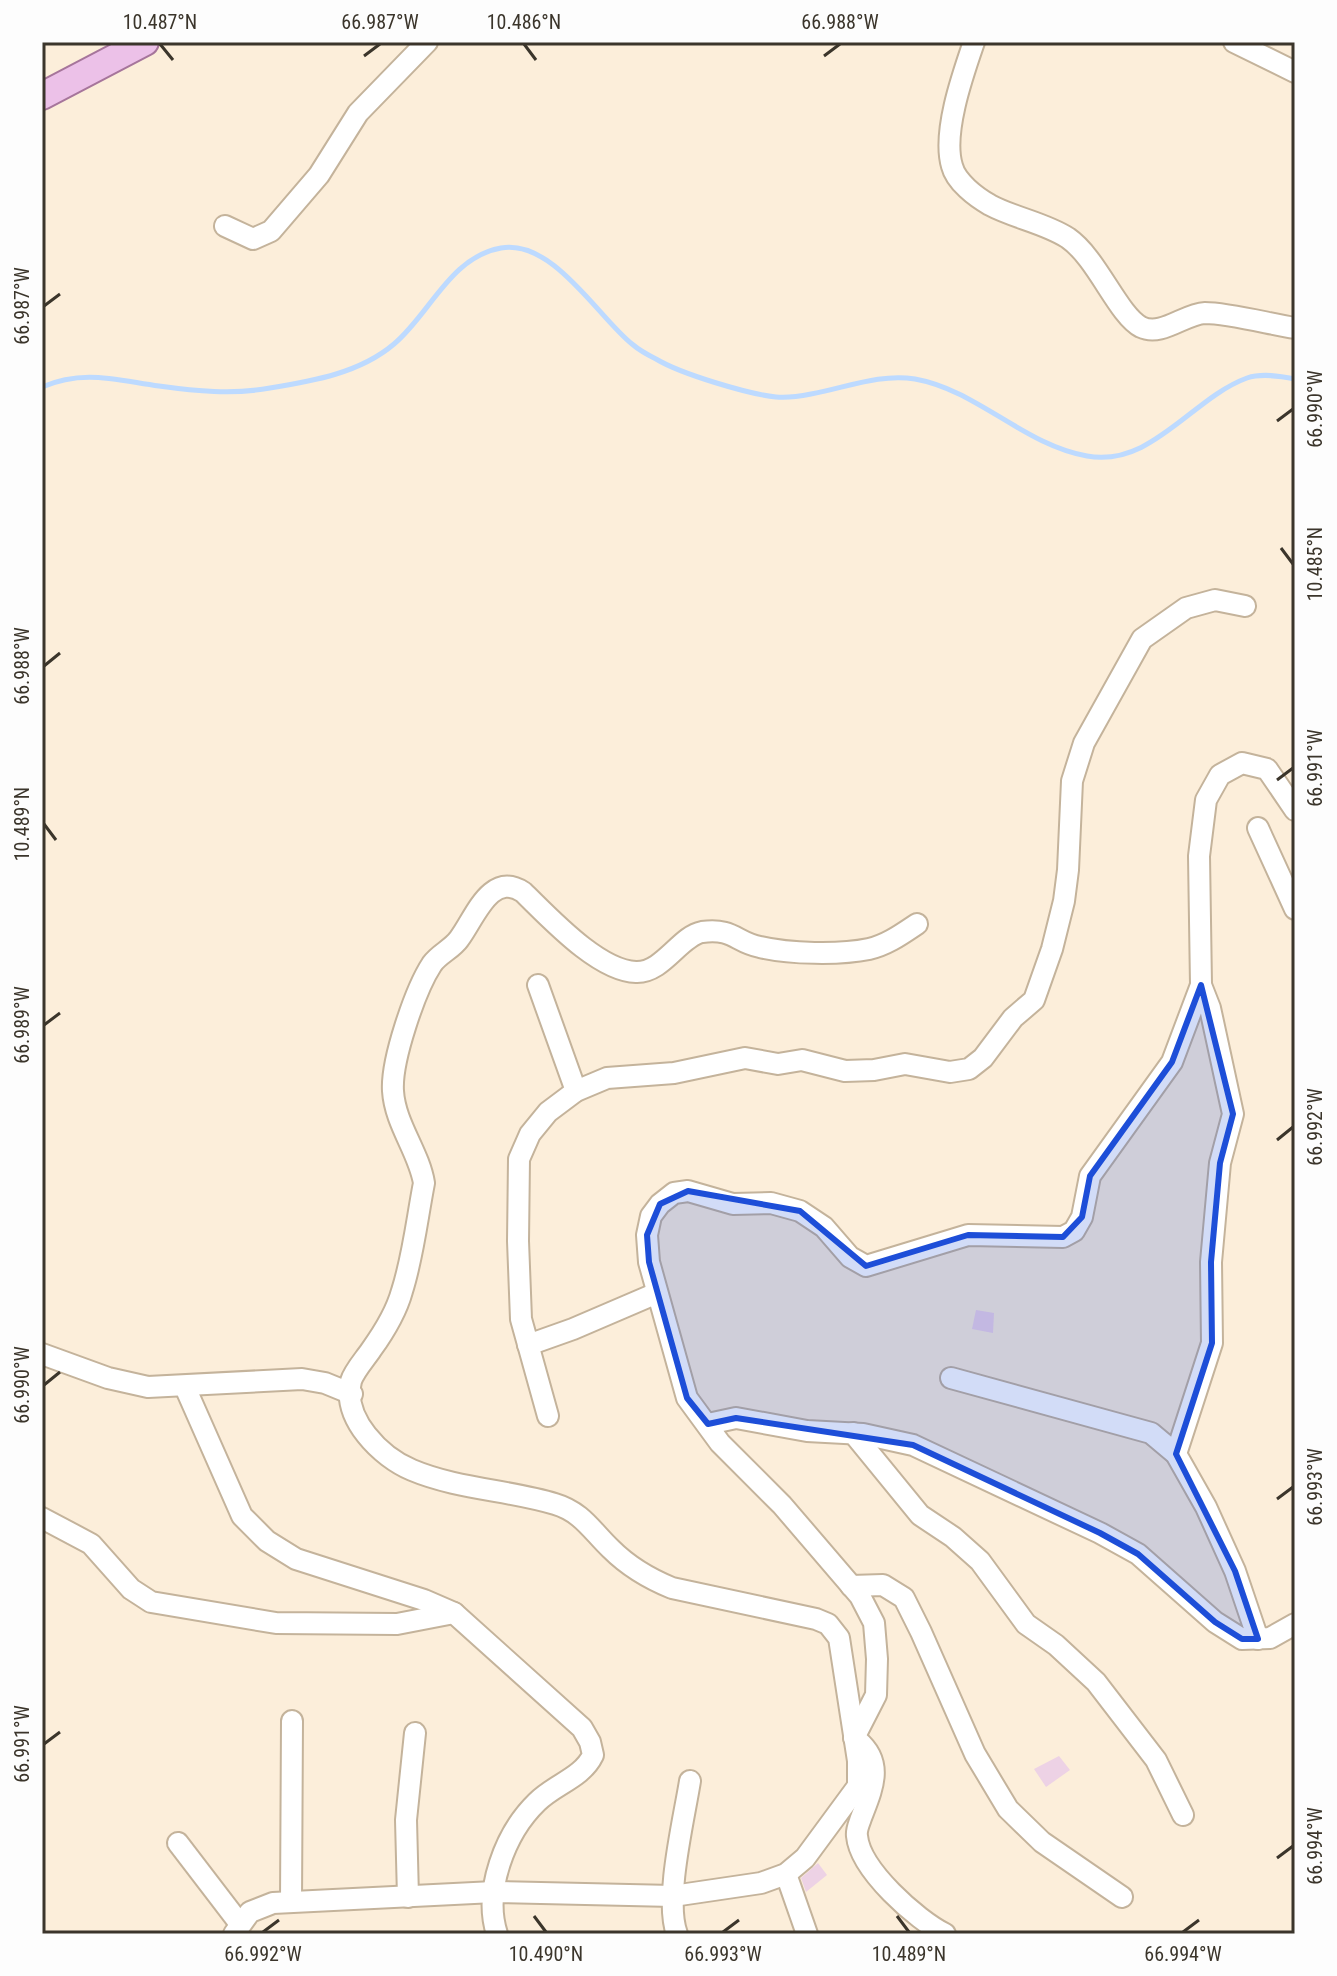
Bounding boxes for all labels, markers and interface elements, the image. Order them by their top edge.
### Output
text: 10.487°N [123,10,197,34]
text: 66.987°W [341,10,419,34]
text: 10.486°N [487,10,561,34]
text: 66.988°W [801,10,879,34]
text: 66.987°W [10,267,34,345]
text: 66.990°W [1303,370,1327,448]
text: 10.485°N [1303,527,1327,601]
text: 66.988°W [10,627,34,705]
text: 66.991°W [1303,729,1327,807]
text: 10.489°N [10,787,34,861]
text: 66.989°W [10,986,34,1064]
text: 66.992°W [1303,1088,1327,1166]
text: 66.990°W [10,1346,34,1424]
text: 66.993°W [1303,1448,1327,1526]
text: 66.991°W [10,1705,34,1783]
text: 66.994°W [1303,1807,1327,1885]
text: 66.992°W [224,1942,302,1966]
text: 10.490°N [509,1942,583,1966]
text: 66.993°W [684,1942,762,1966]
text: 10.489°N [872,1942,946,1966]
text: 66.994°W [1144,1942,1222,1966]

